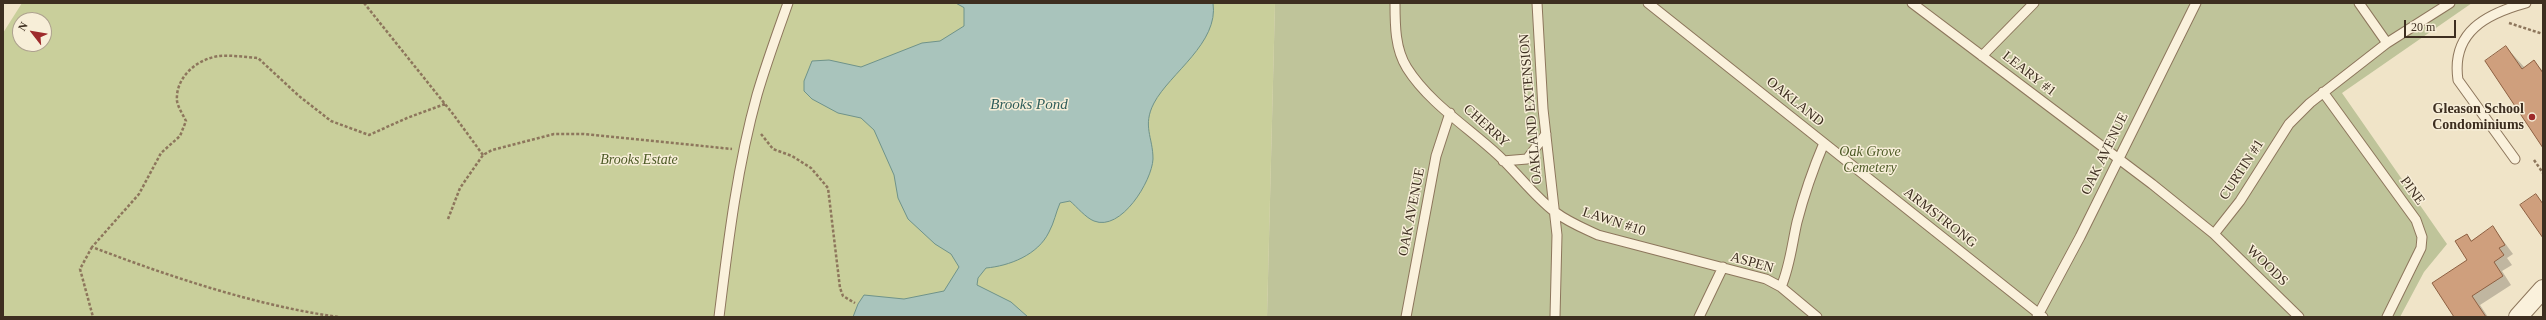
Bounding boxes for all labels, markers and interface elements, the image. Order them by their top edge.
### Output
north arrow [12,12,52,52]
scale bar [2406,12,2458,38]
text: N [15,20,30,33]
text: 20 m [2411,20,2435,34]
street label: OAKLAND EXTENSION [1516,33,1546,185]
street label: LEARY #1 [1999,48,2059,100]
street label: OAKLAND [1763,74,1827,130]
water label: Brooks Pond [990,96,1068,114]
street label: CHERRY [1460,101,1512,151]
place label: Gleason School Condominiums [2432,101,2524,134]
street label: OAK AVENUE [2078,110,2132,198]
marker: Gleason School Condominiums [2527,112,2537,122]
street label: CURTIN #1 [2216,137,2268,203]
park label: Oak Grove Cemetery [1839,144,1901,176]
park label: Brooks Estate [600,152,678,168]
street label: OAK AVENUE [1395,166,1429,258]
street label: PINE [2396,173,2428,209]
street label: ARMSTRONG [1900,184,1980,252]
street label: LAWN #10 [1580,204,1648,240]
street label: WOODS [2243,242,2291,290]
street label: ASPEN [1728,249,1776,277]

